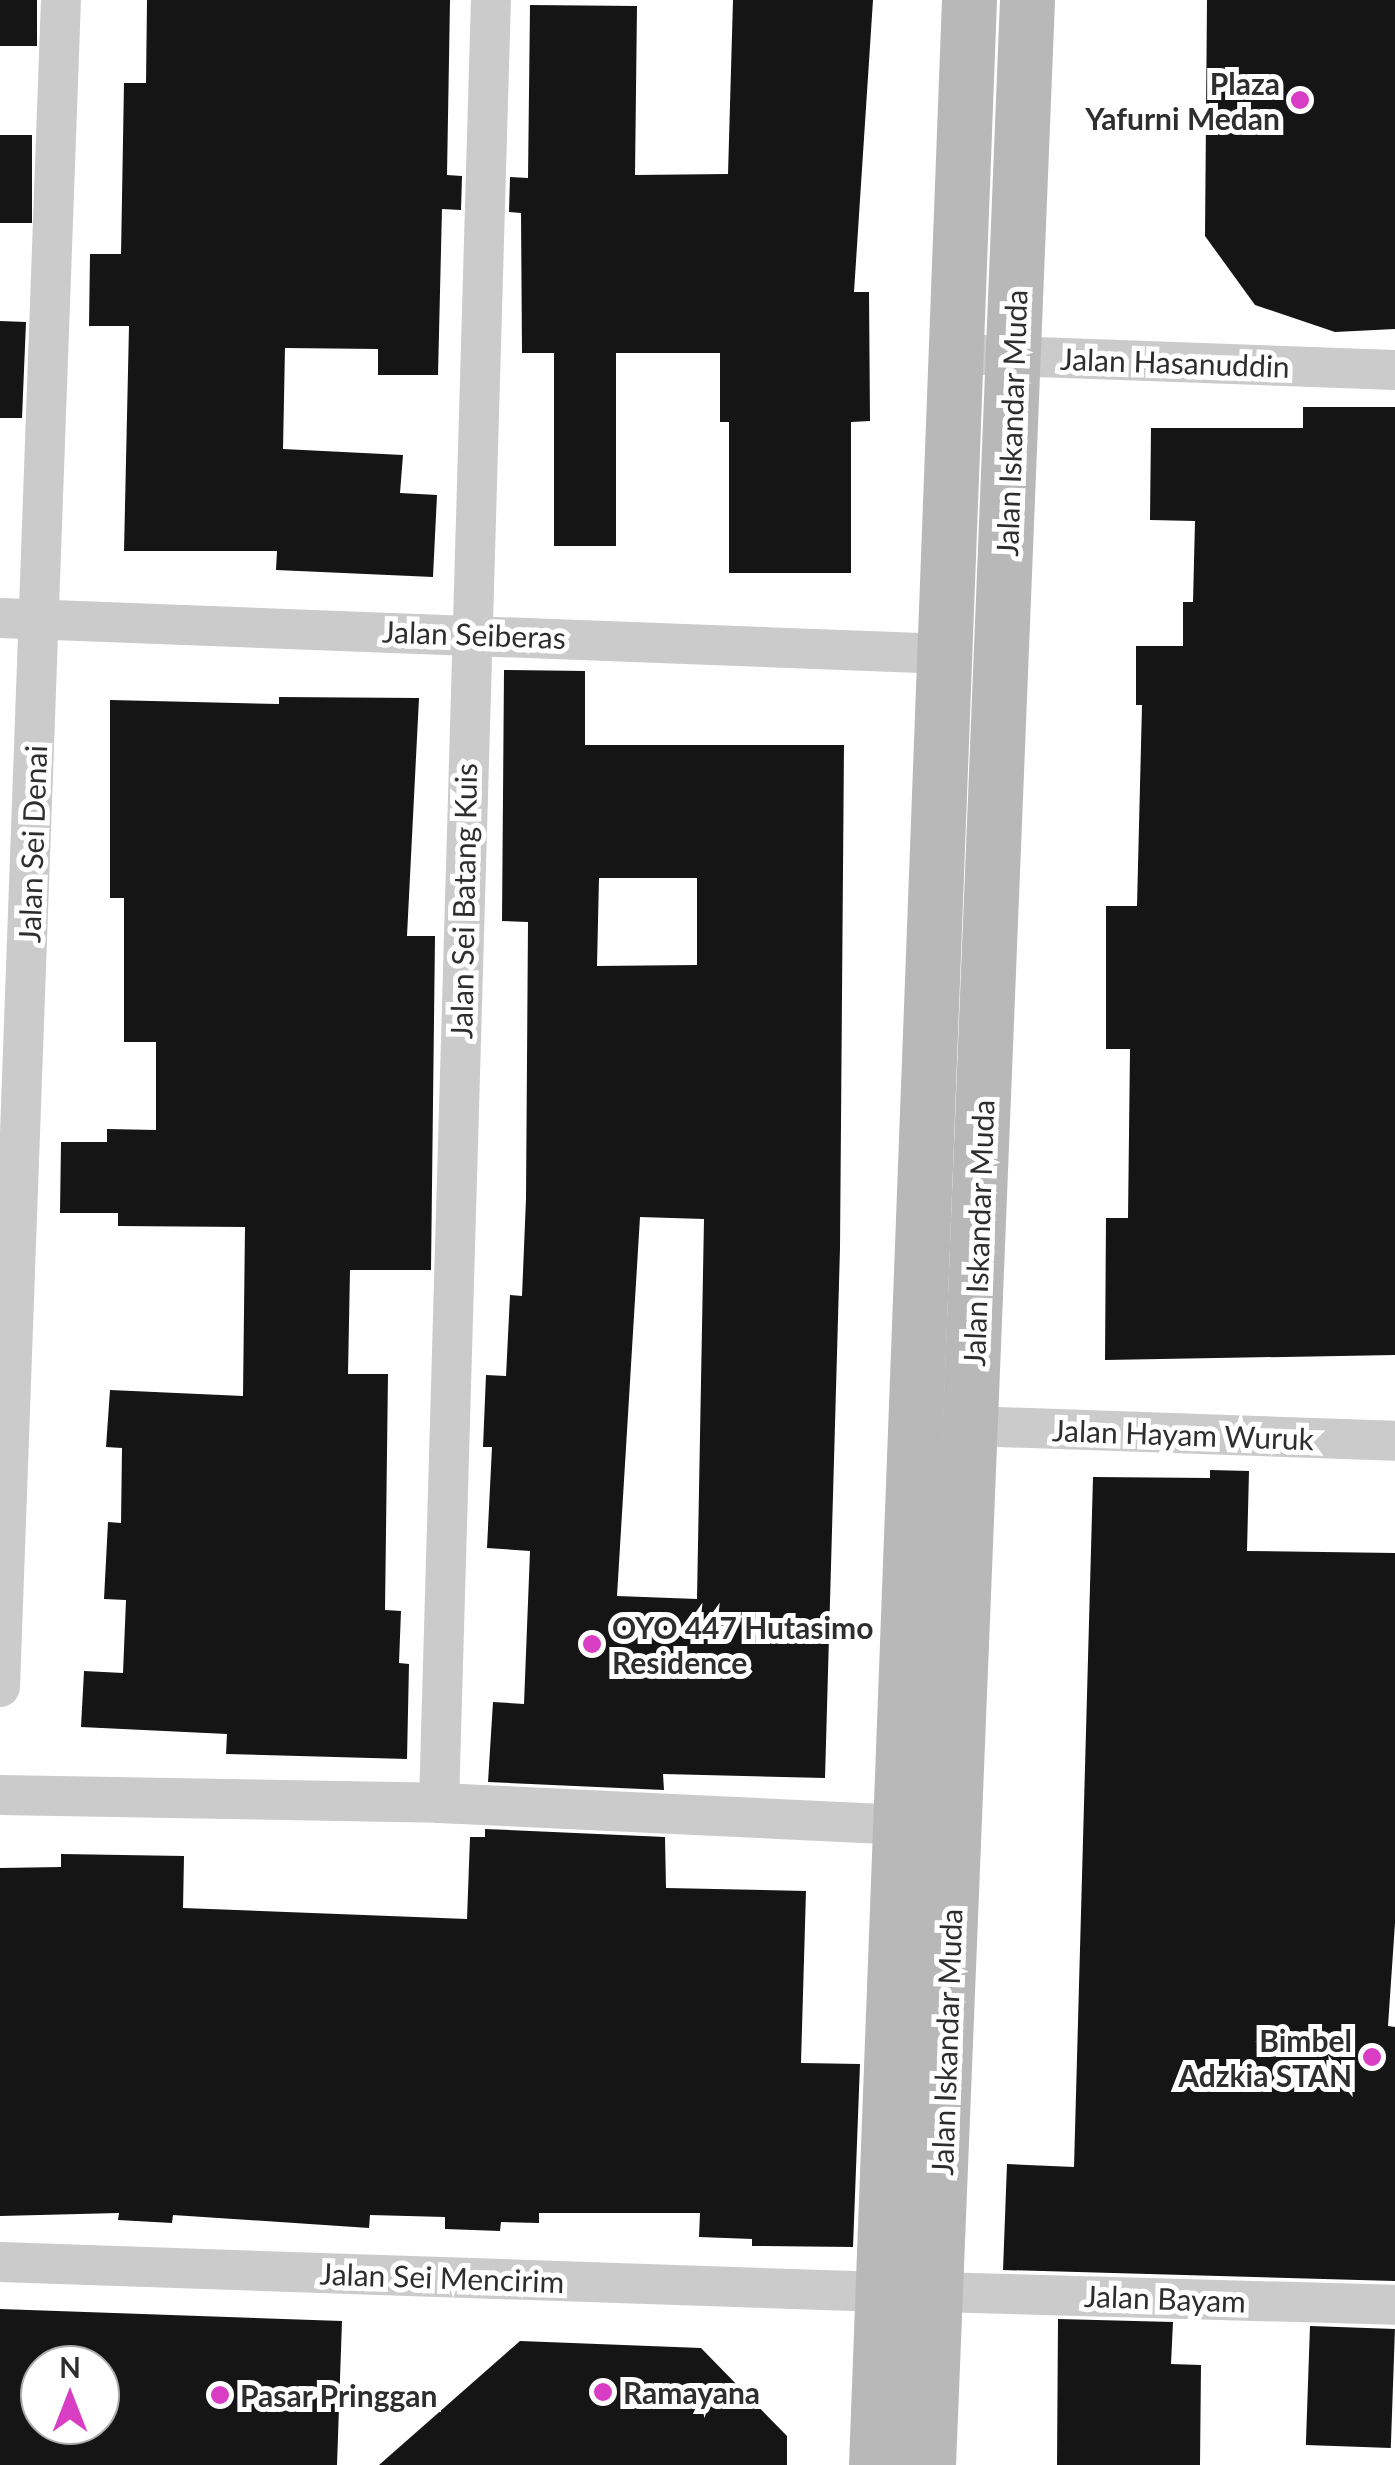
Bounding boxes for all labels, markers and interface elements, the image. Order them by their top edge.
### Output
place label: Plaza Yafurni Medan [1085,65,1280,136]
marker: Plaza Yafurni Medan [1289,89,1311,111]
street label: Jalan Iskandar Muda [988,289,1034,557]
street label: Jalan Hasanuddin [1060,340,1290,384]
street label: Jalan Seiberas [382,613,566,655]
street label: Jalan Sei Denai [11,745,53,943]
street label: Jalan Sei Batang Kuis [443,763,483,1039]
street label: Jalan Iskandar Muda [955,1099,1001,1367]
street label: Jalan Hayam Wuruk [1051,1411,1315,1457]
place label: OYO 447 Hutasimo Residence [612,1609,873,1680]
marker: OYO 447 Hutasimo Residence [581,1633,603,1655]
street label: Jalan Iskandar Muda [923,1908,969,2176]
place label: Bimbel Adzkia STAN [1178,2022,1352,2092]
marker: Bimbel Adzkia STAN [1361,2046,1383,2068]
street label: Jalan Sei Mencirim [319,2255,565,2299]
street label: Jalan Bayam [1083,2277,1247,2319]
north arrow [20,2345,120,2445]
text: N [59,2350,81,2384]
place label: Ramayana [623,2374,760,2410]
place label: Pasar Pringgan [240,2377,438,2413]
marker: Ramayana [592,2381,614,2403]
marker: Pasar Pringgan [209,2384,231,2406]

